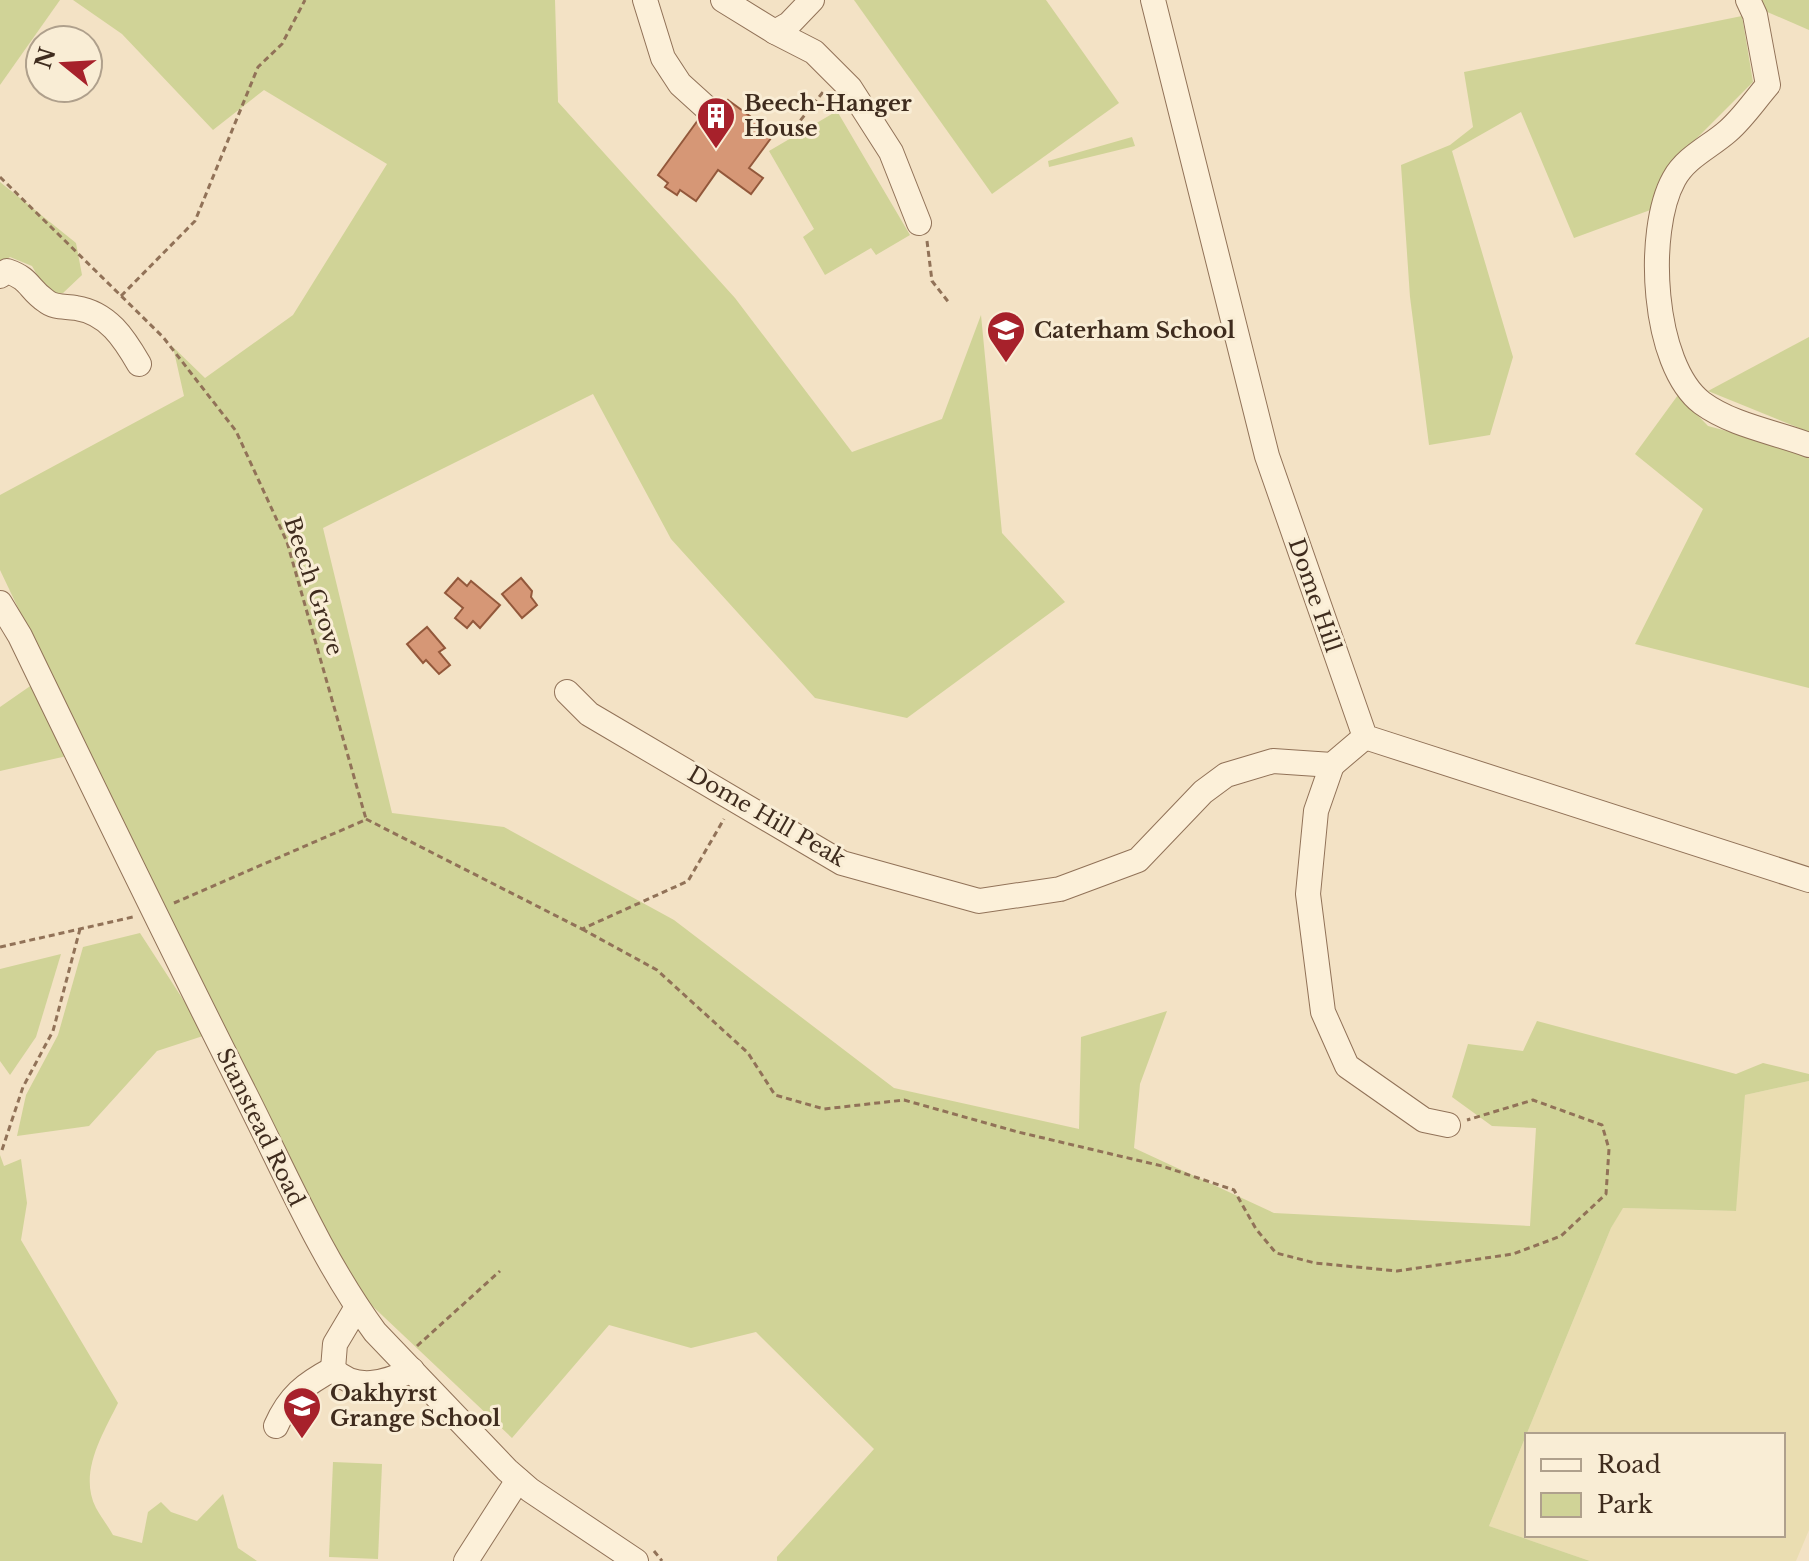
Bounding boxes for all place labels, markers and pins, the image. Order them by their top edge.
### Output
place label: Beech-Hanger House [744,90,912,142]
building icon: Beech-Hanger House [695,95,737,150]
school or university icon: Caterham School [985,309,1027,364]
place label: Caterham School [1034,317,1235,344]
place label: Oakhyrst Grange School [330,1380,501,1432]
school or university icon: Oakhyrst Grange School [281,1385,323,1440]

